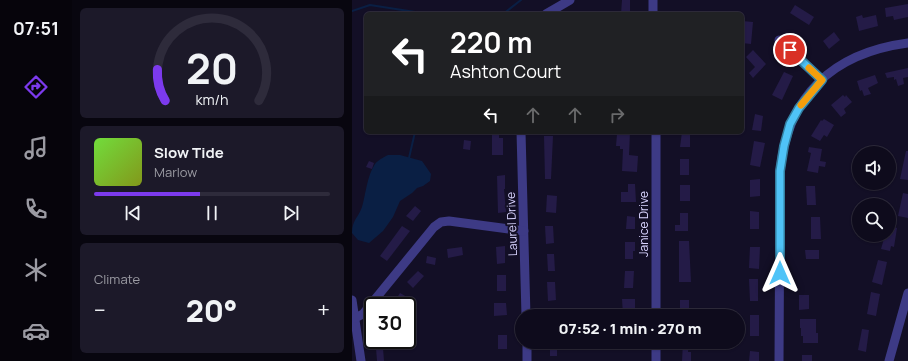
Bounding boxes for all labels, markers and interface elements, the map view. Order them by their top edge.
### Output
text: 07:51 [13,16,59,40]
text: 220 m [450,23,533,61]
icon: left [384,28,436,80]
pin [773,33,807,67]
icon: arrive [779,39,801,61]
text: 20 [186,40,238,96]
text: Ashton Court [450,59,561,83]
icon: directions [22,73,50,101]
text: km/h [195,89,229,108]
icon: left [480,104,502,126]
icon: ahead [522,104,544,126]
icon: ahead [564,104,586,126]
icon: right [606,104,628,126]
icon: music [22,134,50,162]
text: Slow Tide [154,142,224,163]
map controls [852,146,896,242]
button: sound [852,146,896,190]
text: Marlow [154,163,197,181]
street label: Janice Drive [635,191,652,257]
street label: Laurel Drive [502,192,521,256]
icon: phone [22,195,50,223]
button: search [852,198,896,242]
icon: previous [122,202,144,224]
icon: pause [201,202,223,224]
icon: next [280,202,302,224]
position arrow [759,252,801,294]
icon: climate [22,256,50,284]
text: Climate [94,270,140,288]
text: 20° [186,290,238,331]
text: − [94,295,106,325]
text: + [317,295,330,325]
speed limit sign: 30 [364,297,416,349]
icon: car [22,317,50,345]
text: 07:52 · 1 min · 270 m [558,318,702,339]

